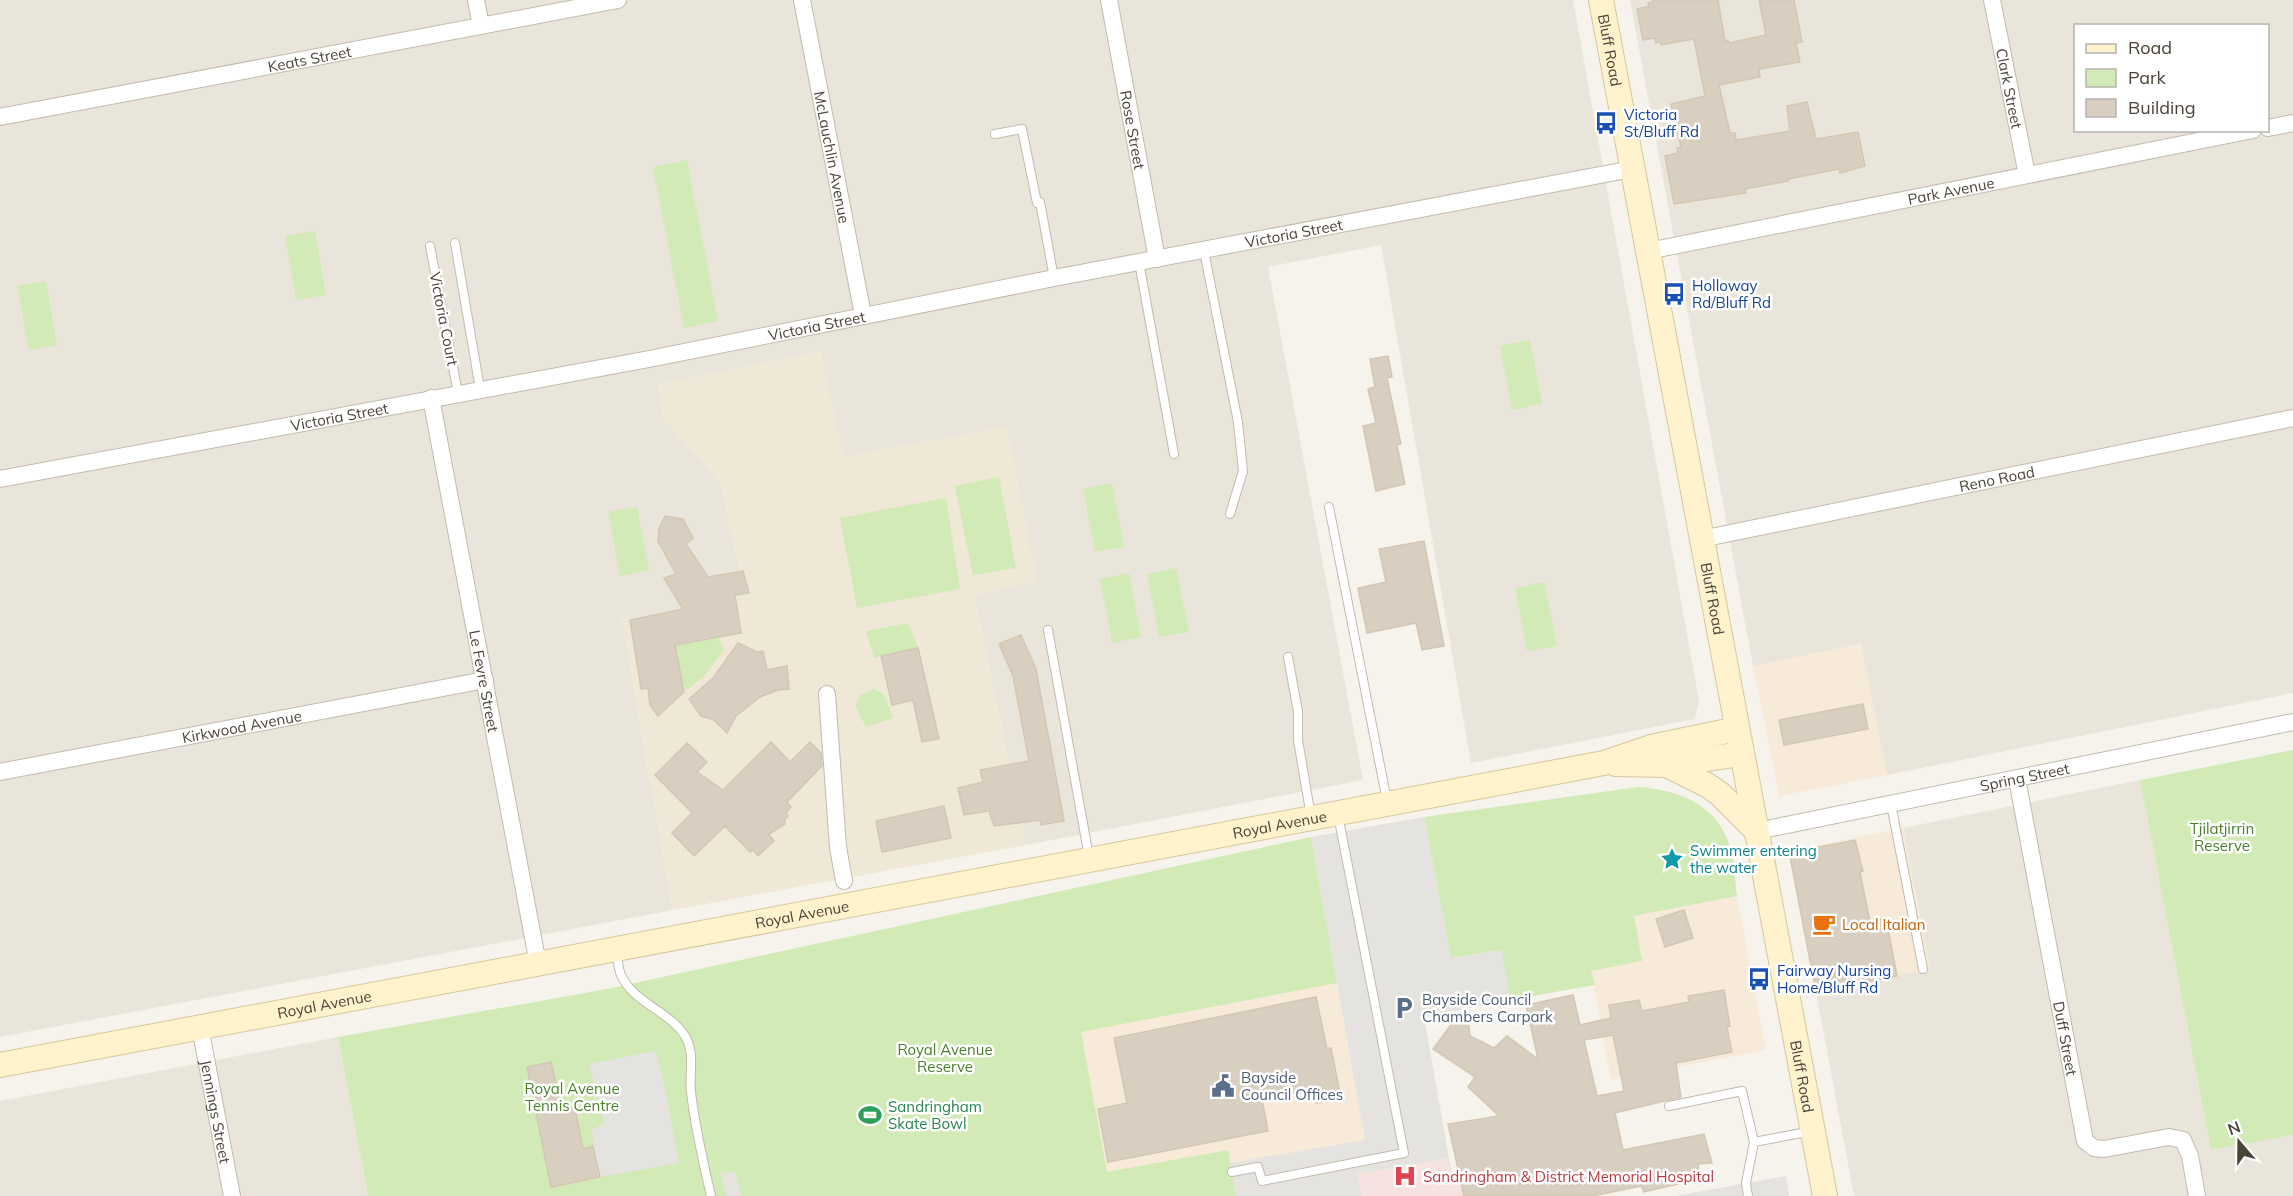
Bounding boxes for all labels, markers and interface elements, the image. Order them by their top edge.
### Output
street label: Bluff Road [1594,12,1626,88]
legend [2074,24,2269,132]
text: Road [2128,36,2172,59]
street label: Keats Street [266,41,353,76]
street label: Clark Street [1992,46,2027,130]
text: Park [2128,66,2167,89]
street label: McLauchlin Avenue [810,89,855,225]
street label: Rose Street [1116,89,1150,171]
text: Building [2128,96,2196,119]
place label: Victoria St/Bluff Rd [1624,105,1699,141]
bus stop icon: Victoria St/Bluff Rd [1593,110,1619,136]
street label: Park Avenue [1906,172,1996,208]
street label: Victoria Street [1243,214,1344,251]
street label: Victoria Court [426,270,462,368]
place label: Holloway Rd/Bluff Rd [1692,276,1771,312]
bus stop icon: Holloway Rd/Bluff Rd [1661,281,1687,307]
street label: Victoria Street [766,306,867,344]
street label: Victoria Street [289,398,390,435]
street label: Reno Road [1957,462,2036,495]
street label: Bluff Road [1697,561,1729,636]
street label: Le Fevre Street [466,628,503,734]
street label: Kirkwood Avenue [180,706,303,747]
street label: Spring Street [1978,758,2071,795]
street label: Royal Avenue [1231,806,1328,842]
park label: Tjilatjirrin Reserve [2190,819,2254,855]
place label: Swimmer entering the water [1690,841,1817,877]
place icon: Swimmer entering the water [1659,846,1685,872]
street label: Royal Avenue [753,896,851,932]
cafe icon: Local Italian [1811,911,1837,937]
place label: Local Italian [1842,915,1926,934]
place label: Fairway Nursing Home/Bluff Rd [1777,961,1891,997]
bus stop icon: Fairway Nursing Home/Bluff Rd [1746,966,1772,992]
street label: Royal Avenue [276,986,373,1022]
place label: Bayside Council Chambers Carpark [1422,990,1553,1026]
parking icon: Bayside Council Chambers Carpark [1391,995,1417,1021]
street label: Duff Street [2049,1000,2082,1077]
street label: Bluff Road [1787,1039,1819,1114]
park label: Royal Avenue Reserve [897,1040,993,1076]
street label: Jennings Street [197,1058,235,1165]
place label: Bayside Council Offices [1241,1068,1343,1104]
public building icon: Bayside Council Offices [1210,1073,1236,1099]
park label: Royal Avenue Tennis Centre [524,1079,620,1115]
place label: Sandringham Skate Bowl [888,1097,982,1133]
sports icon: Sandringham Skate Bowl [857,1102,883,1128]
north arrow [2209,1112,2269,1172]
text: N [2225,1116,2243,1139]
hospital icon: Sandringham & District Memorial Hospital [1392,1163,1418,1189]
place label: Sandringham & District Memorial Hospital [1423,1167,1714,1186]

